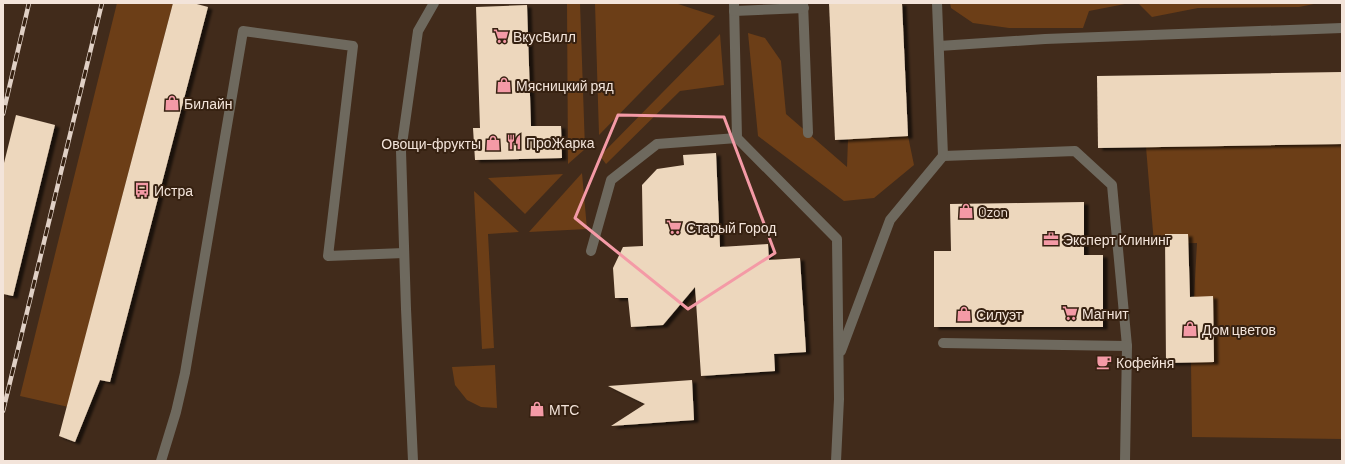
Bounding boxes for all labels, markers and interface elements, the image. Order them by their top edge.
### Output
supermarket icon: ВкусВилл [492,27,510,45]
place label: ВкусВилл [513,28,576,45]
shop icon: Мясницкий ряд [495,76,513,94]
place label: Мясницкий ряд [516,77,614,94]
shop icon: Билайн [163,94,181,112]
place label: Билайн [184,95,233,112]
restaurant icon: ПроЖарка [505,133,523,151]
shop icon: Овощи-фрукты [484,134,502,152]
place label: ПроЖарка [526,134,595,151]
place label: Овощи-фрукты [381,135,481,152]
bus stop icon: Истра [133,181,151,199]
place label: Истра [154,182,193,199]
shop icon: Ozon [957,202,975,220]
place label: Ozon [978,203,1008,220]
supermarket icon: Старый Город [665,218,683,236]
place label: Старый Город [686,219,777,236]
office icon: Эксперт Клининг [1042,230,1060,248]
place label: Эксперт Клининг [1063,231,1171,248]
supermarket icon: Магнит [1061,304,1079,322]
shop icon: Силуэт [955,305,973,323]
place label: Магнит [1082,305,1129,322]
place label: Силуэт [976,306,1023,323]
shop icon: Дом цветов [1181,320,1199,338]
place label: Дом цветов [1202,321,1276,338]
cafe icon: Кофейня [1095,353,1113,371]
place label: Кофейня [1116,354,1174,371]
shop icon: МТС [528,400,546,418]
place label: МТС [549,401,579,418]

